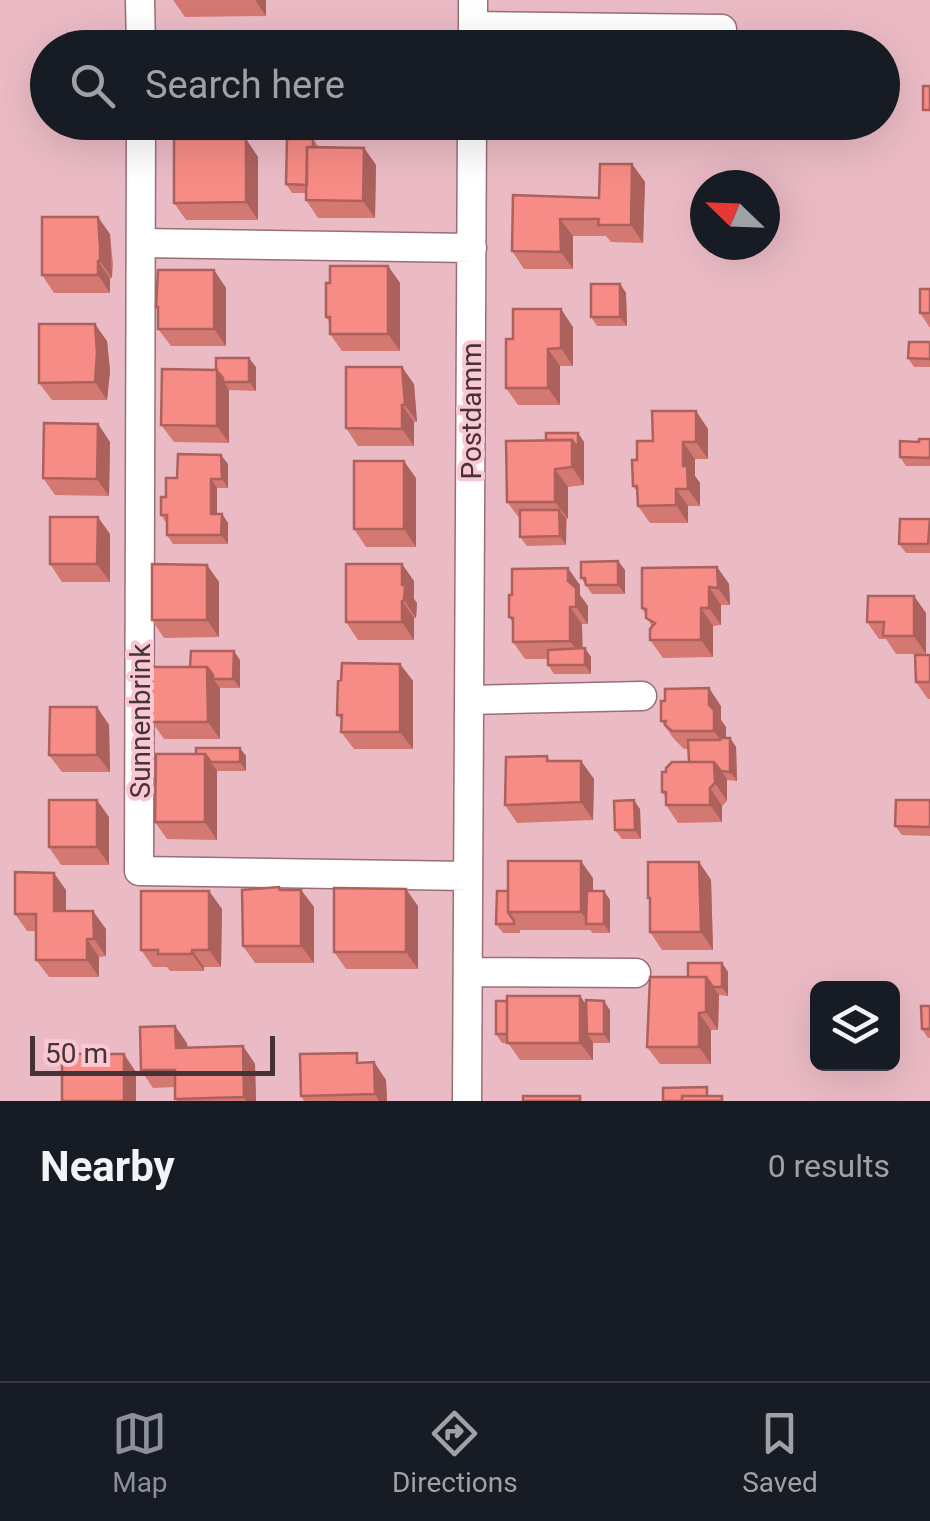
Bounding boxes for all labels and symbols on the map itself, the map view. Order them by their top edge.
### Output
north arrow [690,170,780,260]
street label: Postdamm [455,342,488,480]
street label: Sunnenbrink [124,643,157,798]
scale bar [30,1031,275,1076]

